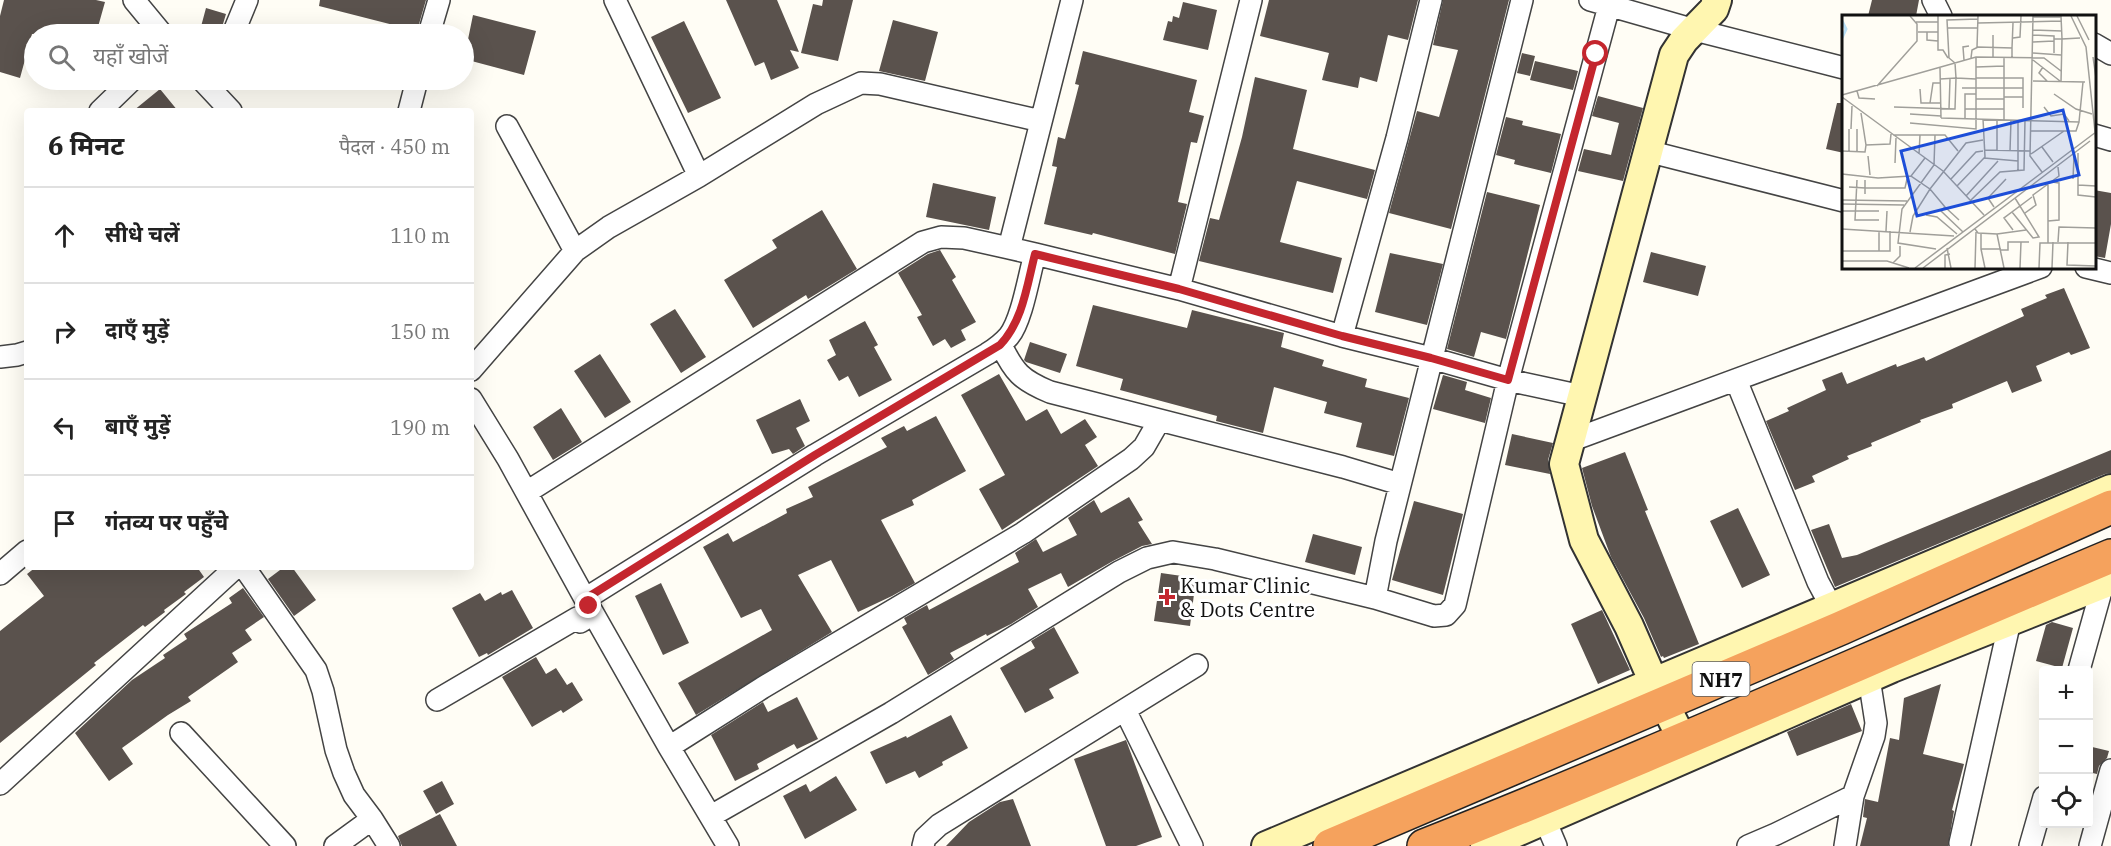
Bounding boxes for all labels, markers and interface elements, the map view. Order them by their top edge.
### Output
inset map [1842,15,2096,268]
search box [24,24,474,90]
route start [1582,40,1608,66]
icon: search [45,41,78,74]
text: यहाँ खोजें [93,41,168,70]
text: 6 मिनट [48,128,124,162]
text: पैदल · 450 m [339,133,450,160]
icon: ahead [48,219,81,252]
text: सीधे चलें [105,219,179,248]
text: 110 m [390,222,450,249]
icon: right [48,315,81,348]
text: दाएँ मुड़ें [105,315,169,344]
text: 150 m [390,318,450,345]
icon: left [48,411,81,444]
text: बाएँ मुड़ें [105,411,170,440]
text: 190 m [390,414,450,441]
icon: arrive [48,507,81,540]
text: गंतव्य पर पहुँचे [105,507,228,536]
place label: Kumar Clinic & Dots Centre [1180,571,1315,623]
marker: Kumar Clinic & Dots Centre [1158,588,1176,606]
route end [575,592,601,618]
road number: NH7 [1692,662,1750,696]
map controls [2039,666,2093,828]
button: + [2039,666,2093,720]
button: − [2039,720,2093,774]
button: locate [2039,774,2093,828]

